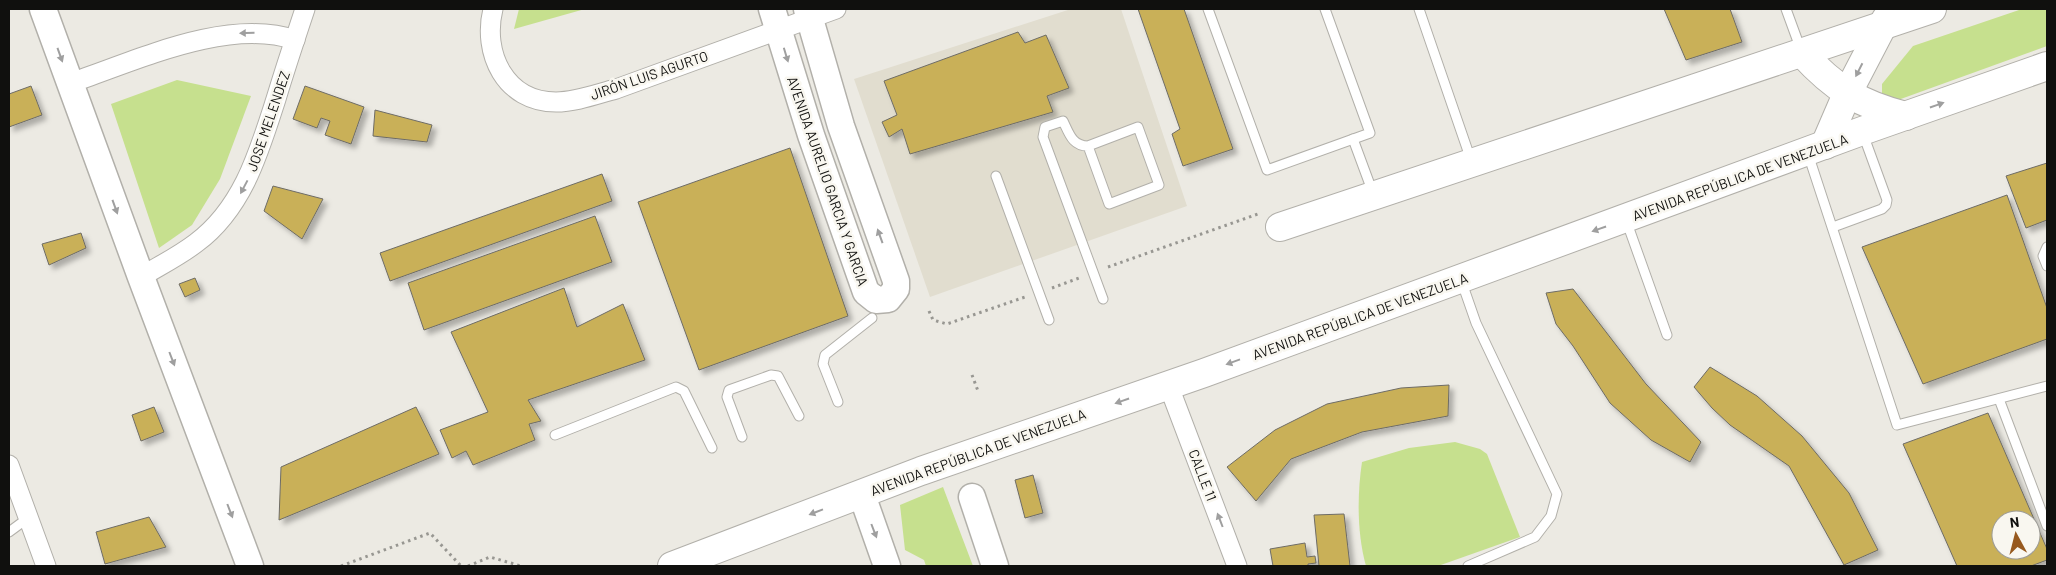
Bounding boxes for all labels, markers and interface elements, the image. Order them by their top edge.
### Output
one-way arrow [239,29,255,37]
one-way arrow [57,47,64,62]
street label: JIRÓN LUIS AGURTO [588,47,710,103]
one-way arrow [782,48,790,63]
one-way arrow [1855,63,1863,77]
street label: JOSE MELENDEZ [243,69,293,173]
street label: AVENIDA AURELIO GARCIA Y GARCIA [784,74,872,289]
one-way arrow [1930,100,1945,108]
street label: AVENIDA REPÚBLICA DE VENEZUELA [1630,130,1851,224]
one-way arrow [239,180,248,193]
one-way arrow [111,200,119,215]
one-way arrow [1591,225,1606,233]
one-way arrow [876,228,883,243]
street label: AVENIDA REPÚBLICA DE VENEZUELA [1250,269,1471,363]
one-way arrow [169,352,176,367]
one-way arrow [1225,358,1240,366]
one-way arrow [1114,397,1129,405]
street label: AVENIDA REPÚBLICA DE VENEZUELA [868,405,1089,499]
street label: CALLE 11 [1185,447,1221,503]
one-way arrow [226,504,234,519]
one-way arrow [809,509,824,516]
north arrow [1991,510,2041,560]
one-way arrow [1216,513,1224,528]
text: N [2009,513,2020,531]
one-way arrow [870,524,878,539]

